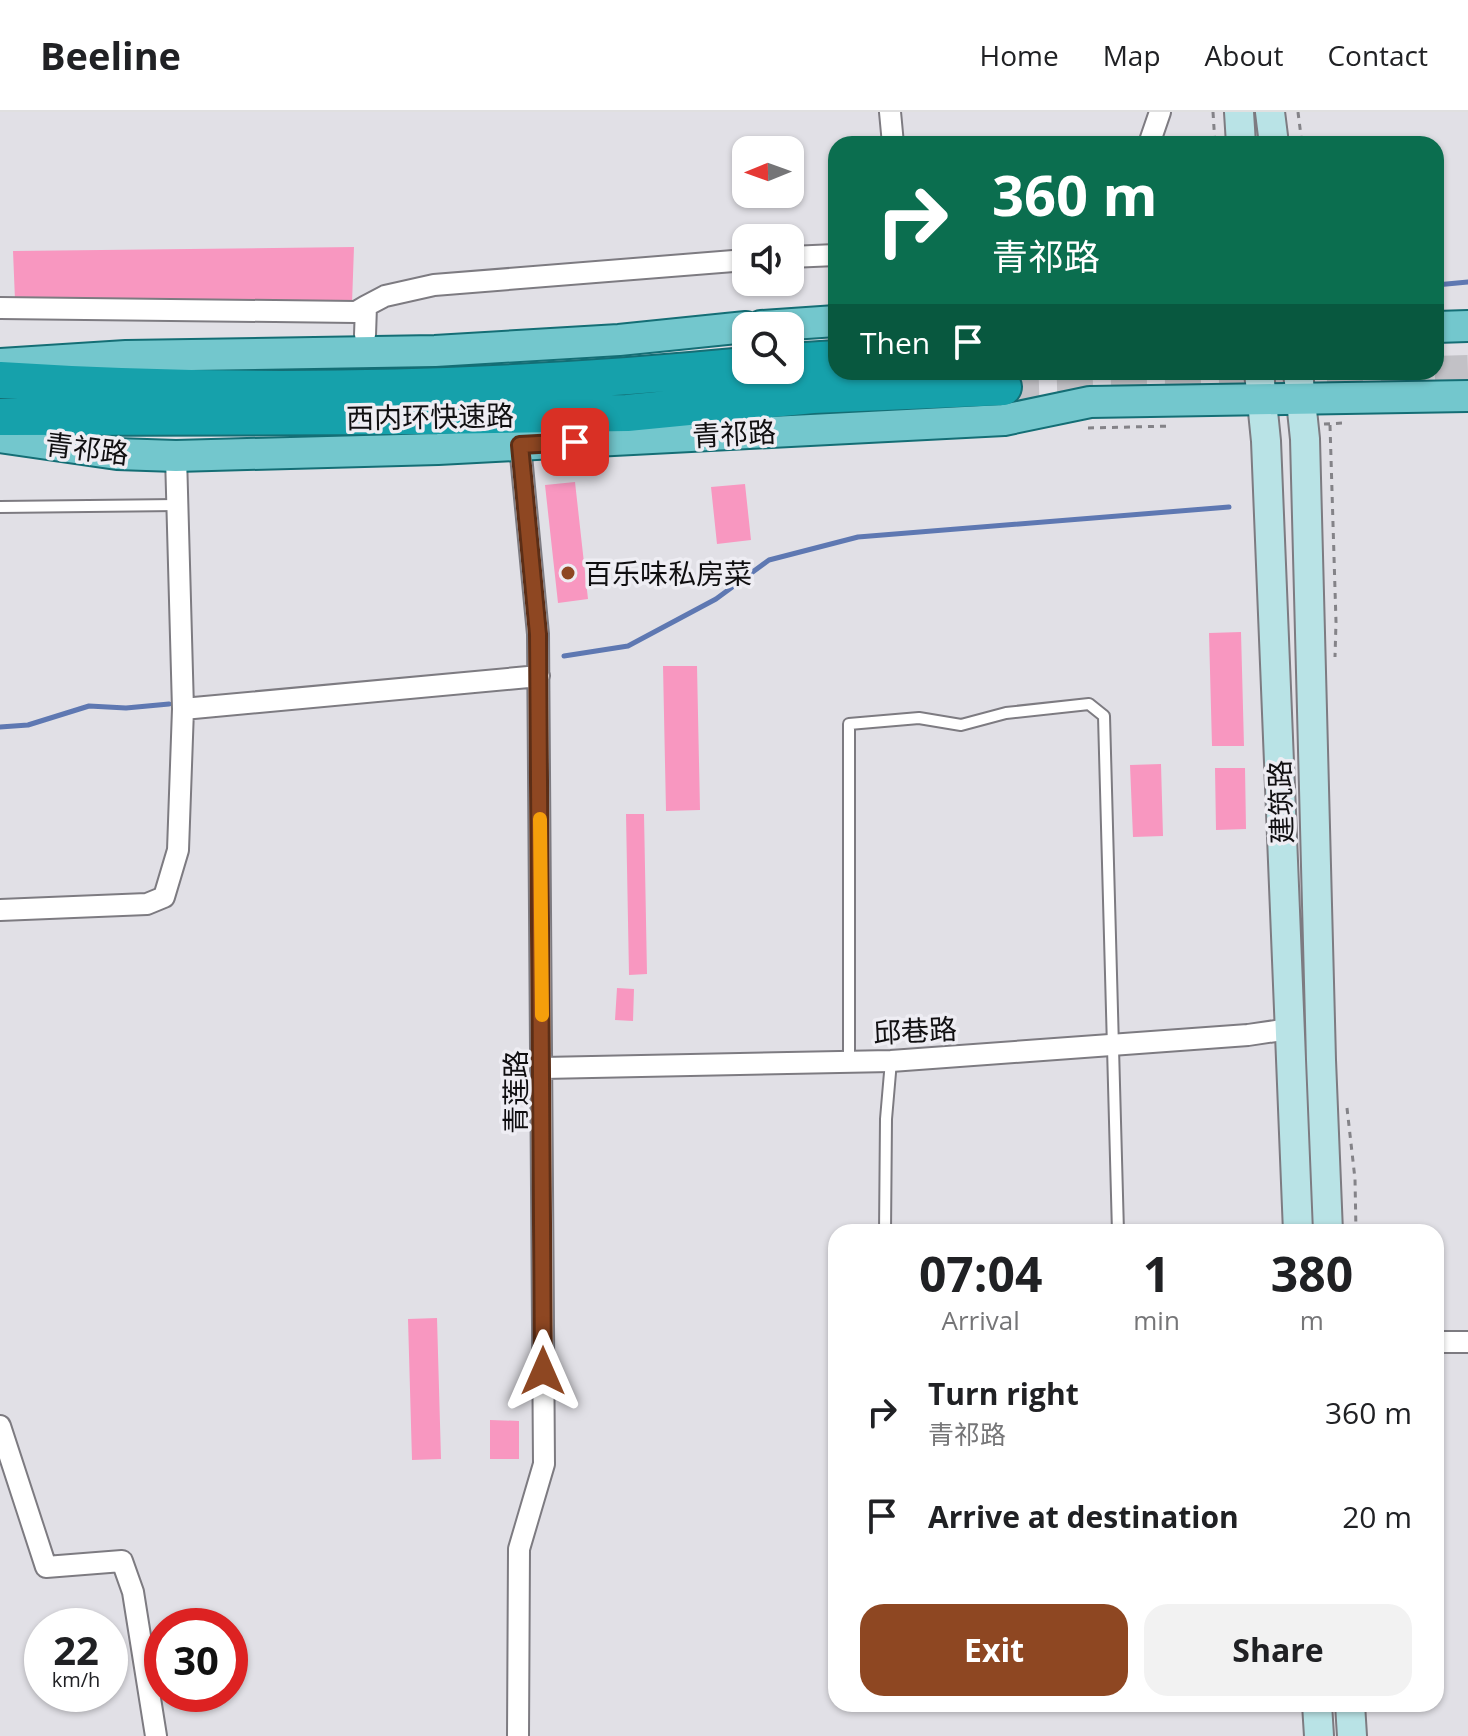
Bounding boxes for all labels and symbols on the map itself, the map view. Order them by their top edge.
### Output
north arrow [732,136,804,208]
street label: 西内环快速路 [346,396,514,436]
pin [541,408,609,476]
street label: 青祁路 [691,412,777,454]
street label: 青祁路 [43,424,131,472]
place label: 百乐味私房菜 [584,554,752,592]
marker: 百乐味私房菜 [559,564,577,582]
street label: 建筑路 [1260,759,1300,845]
street label: 邱巷路 [872,1009,958,1051]
street label: 青莲路 [496,1050,534,1134]
position arrow [501,1329,585,1413]
speed limit sign: 30 [144,1608,248,1712]

